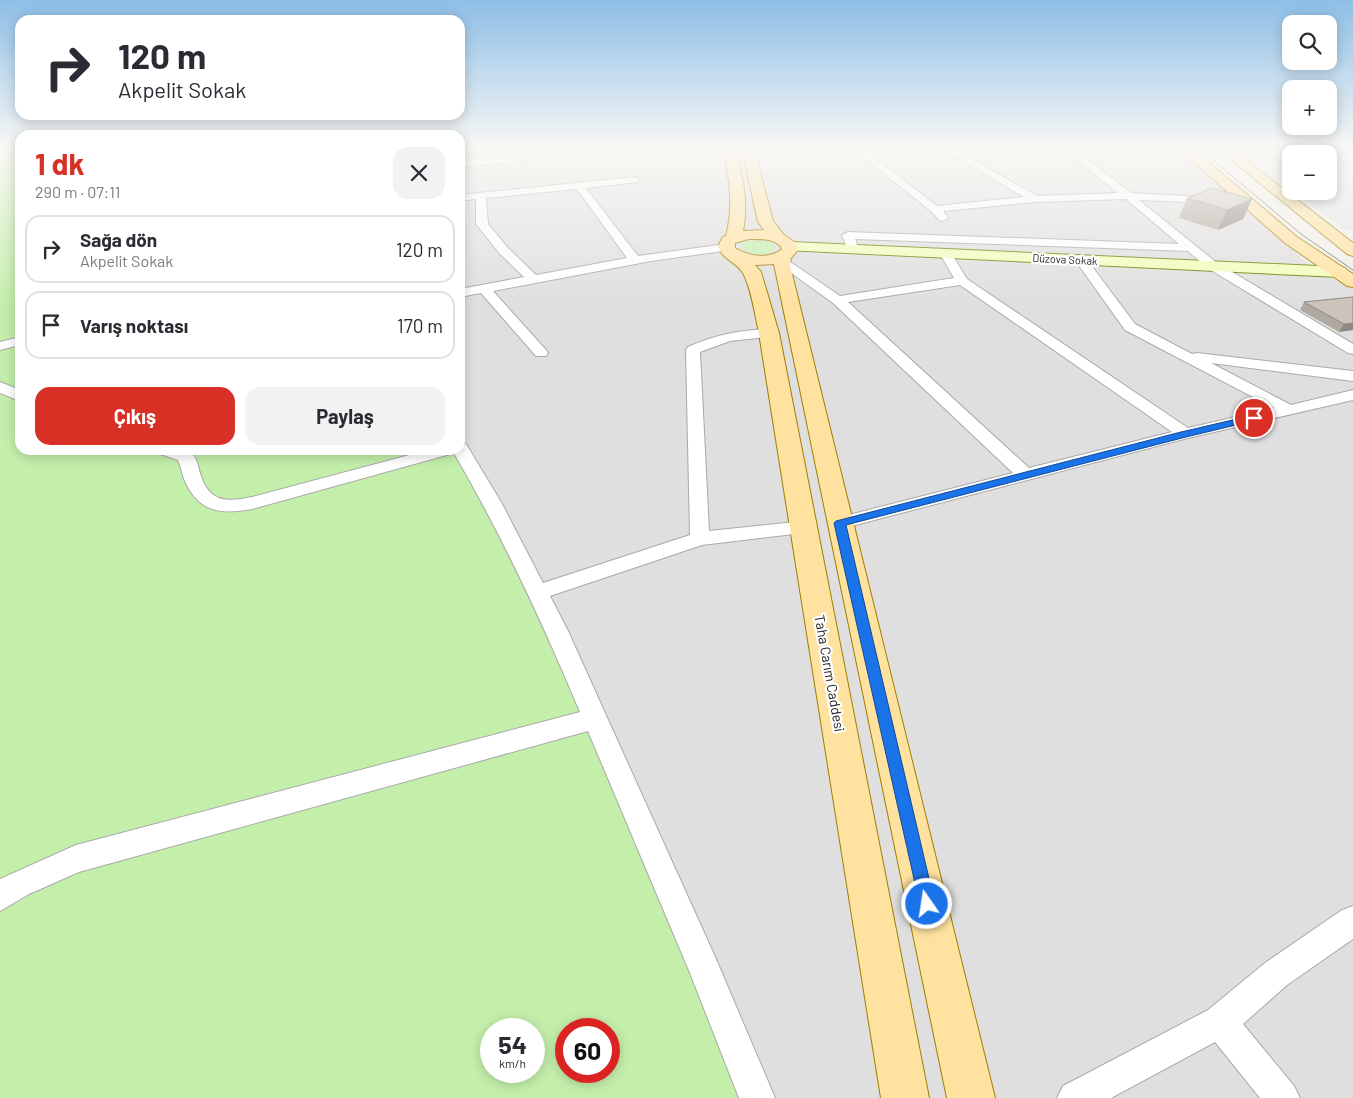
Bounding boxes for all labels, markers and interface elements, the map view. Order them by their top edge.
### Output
map controls [1282,15,1337,200]
button: search [1282,15,1337,70]
text: 120 m [118,34,206,76]
icon: right [35,35,100,100]
text: Akpelit Sokak [118,76,246,102]
button: + [1282,80,1337,135]
text: 1 dk [35,145,85,181]
button: − [1282,145,1337,200]
button: close [393,147,445,199]
text: 290 m · 07:11 [35,182,120,201]
text: Sağa dön [80,228,157,251]
icon: right [37,235,65,263]
text: 120 m [396,238,443,261]
text: Akpelit Sokak [80,251,173,270]
street label: Düzova Sokak [1032,251,1098,267]
icon: arrive [37,311,65,339]
text: Varış noktası [80,314,188,337]
text: 170 m [397,314,443,337]
button: Çıkış [35,387,235,445]
button: Paylaş [245,387,445,445]
pin [1233,397,1275,439]
icon: arrive [1240,404,1268,432]
street label: Taha Carım Caddesi [811,613,849,733]
position arrow [900,877,952,929]
speed limit sign: 60 [555,1018,620,1083]
text: 54 [498,1029,527,1059]
text: km/h [499,1056,526,1070]

